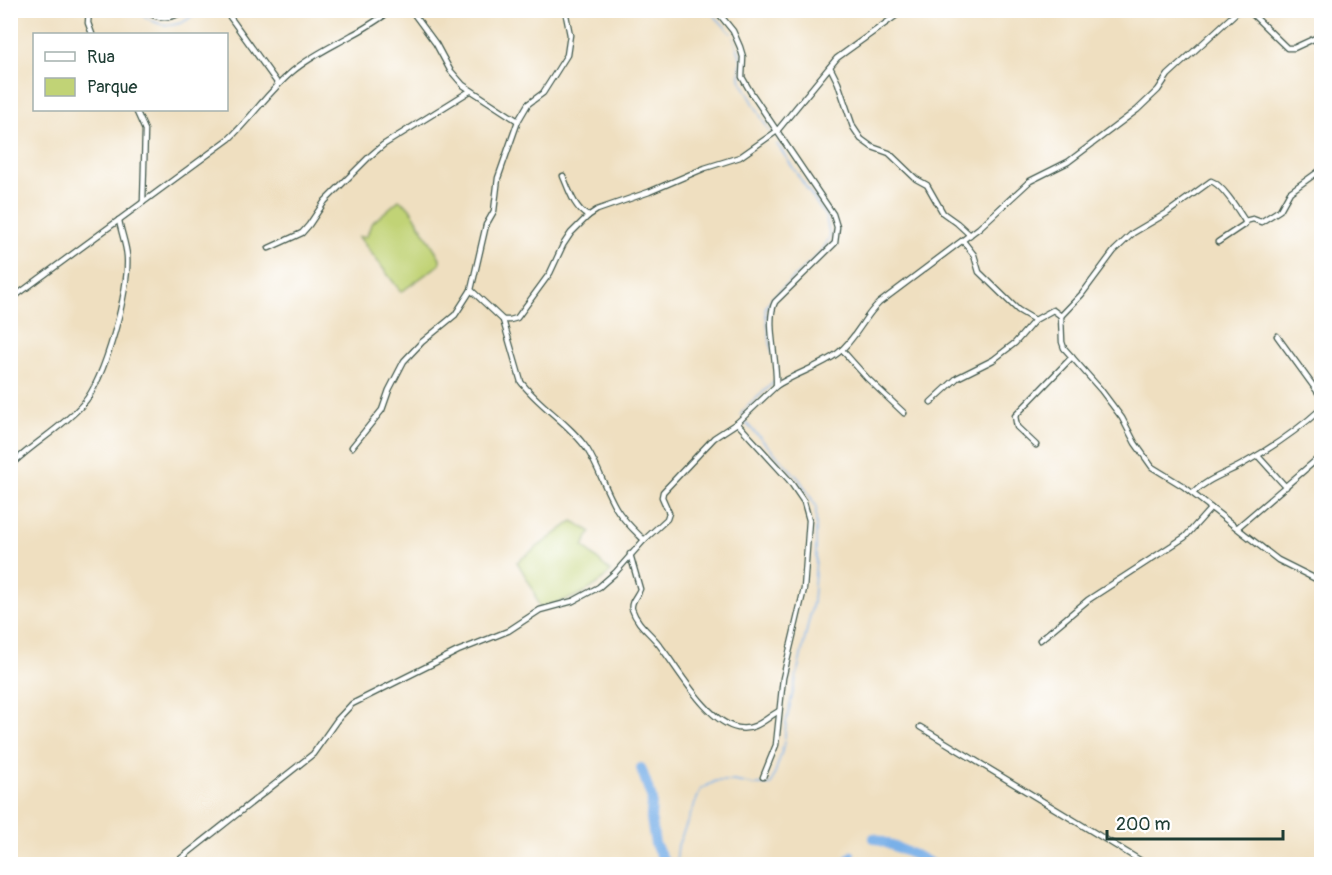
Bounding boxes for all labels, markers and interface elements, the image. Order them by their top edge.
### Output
legend [33,33,228,111]
text: Rua [87,46,115,69]
text: Parque [87,76,137,99]
scale bar [1107,803,1282,841]
text: 200 m [1116,813,1171,836]

